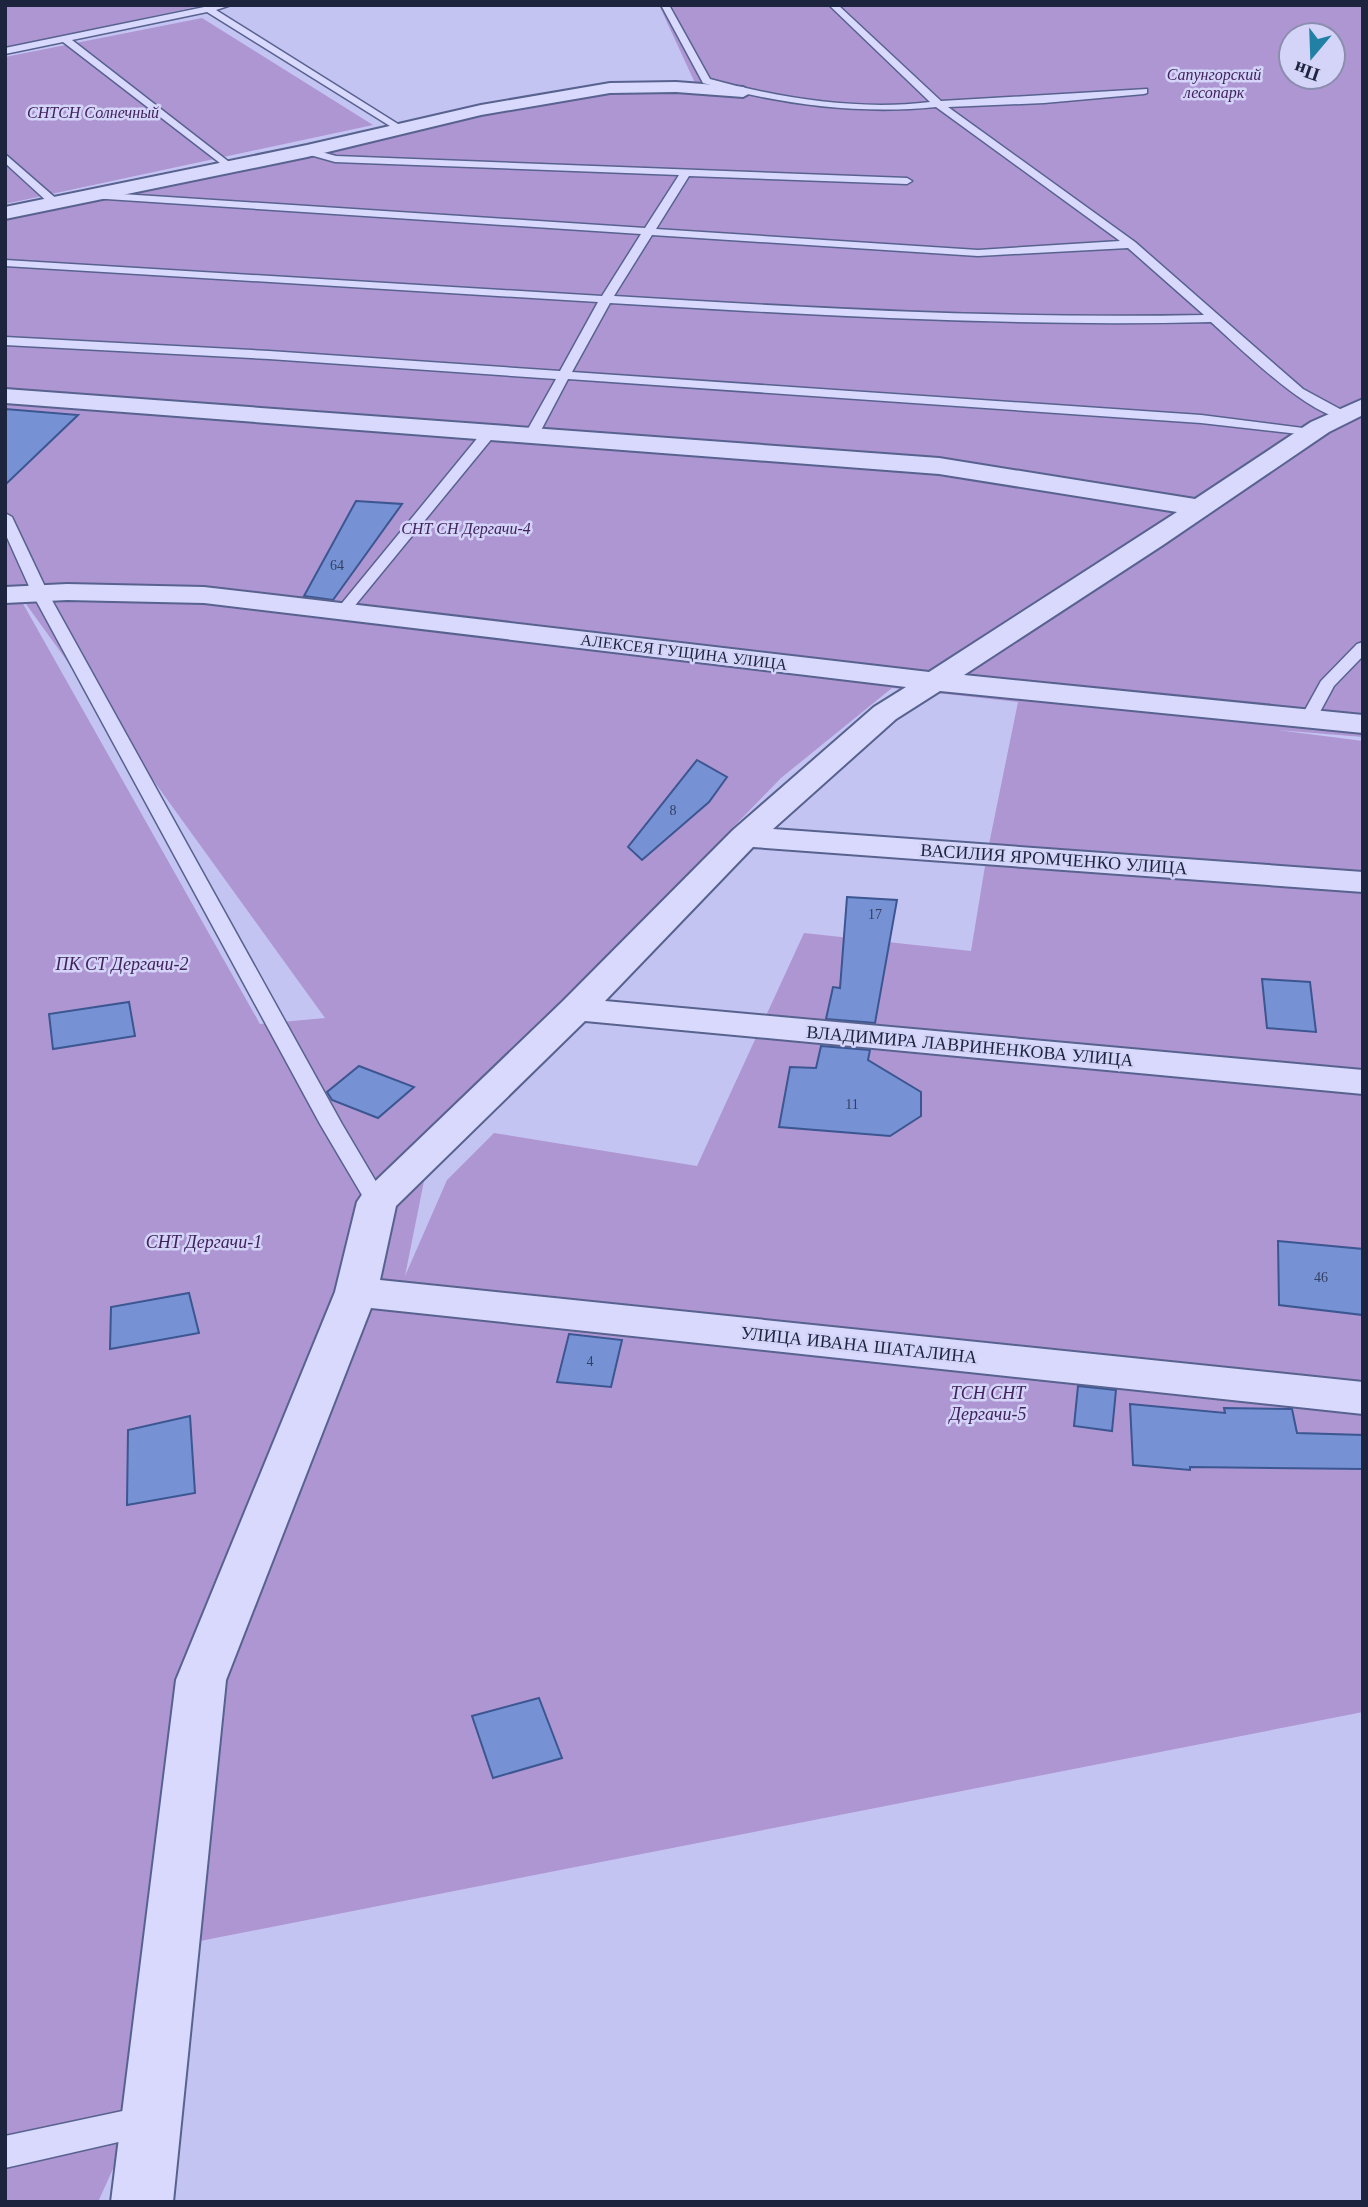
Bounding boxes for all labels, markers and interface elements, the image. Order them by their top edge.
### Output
north arrow [1277,21,1347,91]
text: Пн [1291,57,1322,86]
park label: Сапунгорский лесопарк [1167,66,1261,102]
park label: СНТСН Солнечный [27,104,159,121]
park label: СНТ СН Дергачи-4 [401,520,531,538]
house number: 64 [330,558,344,573]
street label: АЛЕКСЕЯ ГУЩИНА УЛИЦА [580,631,789,674]
house number: 8 [670,803,677,818]
street label: ВАСИЛИЯ ЯРОМЧЕНКО УЛИЦА [920,840,1188,878]
house number: 17 [868,907,882,922]
park label: ПК СТ Дергачи-2 [55,954,188,974]
street label: ВЛАДИМИРА ЛАВРИНЕНКОВА УЛИЦА [806,1022,1134,1070]
house number: 11 [845,1097,859,1112]
park label: СНТ Дергачи-1 [146,1232,262,1252]
house number: 46 [1314,1270,1328,1285]
street label: УЛИЦА ИВАНА ШАТАЛИНА [740,1323,978,1367]
house number: 4 [587,1354,594,1369]
park label: ТСН СНТ Дергачи-5 [948,1383,1027,1424]

